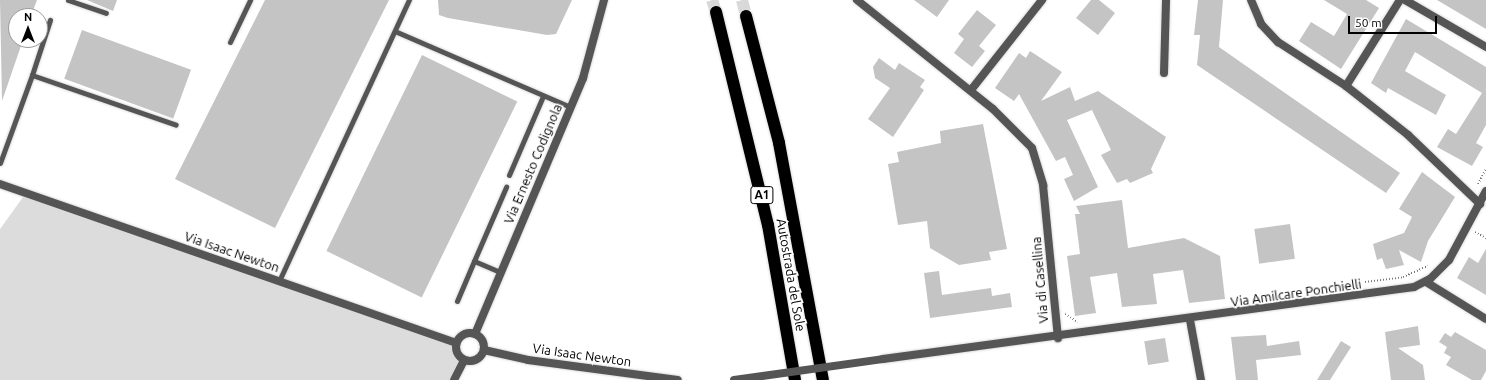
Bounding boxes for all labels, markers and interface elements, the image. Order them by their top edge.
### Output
north arrow [8,8,48,48]
scale bar [1350,8,1439,34]
text: N [24,11,32,23]
text: 50 m [1355,16,1382,29]
street label: Via Ernesto Codignola [501,102,565,226]
road number: A1 [750,185,774,205]
street label: Autostrada del Sole [773,217,809,333]
street label: Via Isaac Newton [182,228,282,276]
street label: Via di Casellina [1028,236,1052,324]
street label: Via Amilcare Ponchielli [1230,276,1362,310]
street label: Via Isaac Newton [532,340,632,370]

